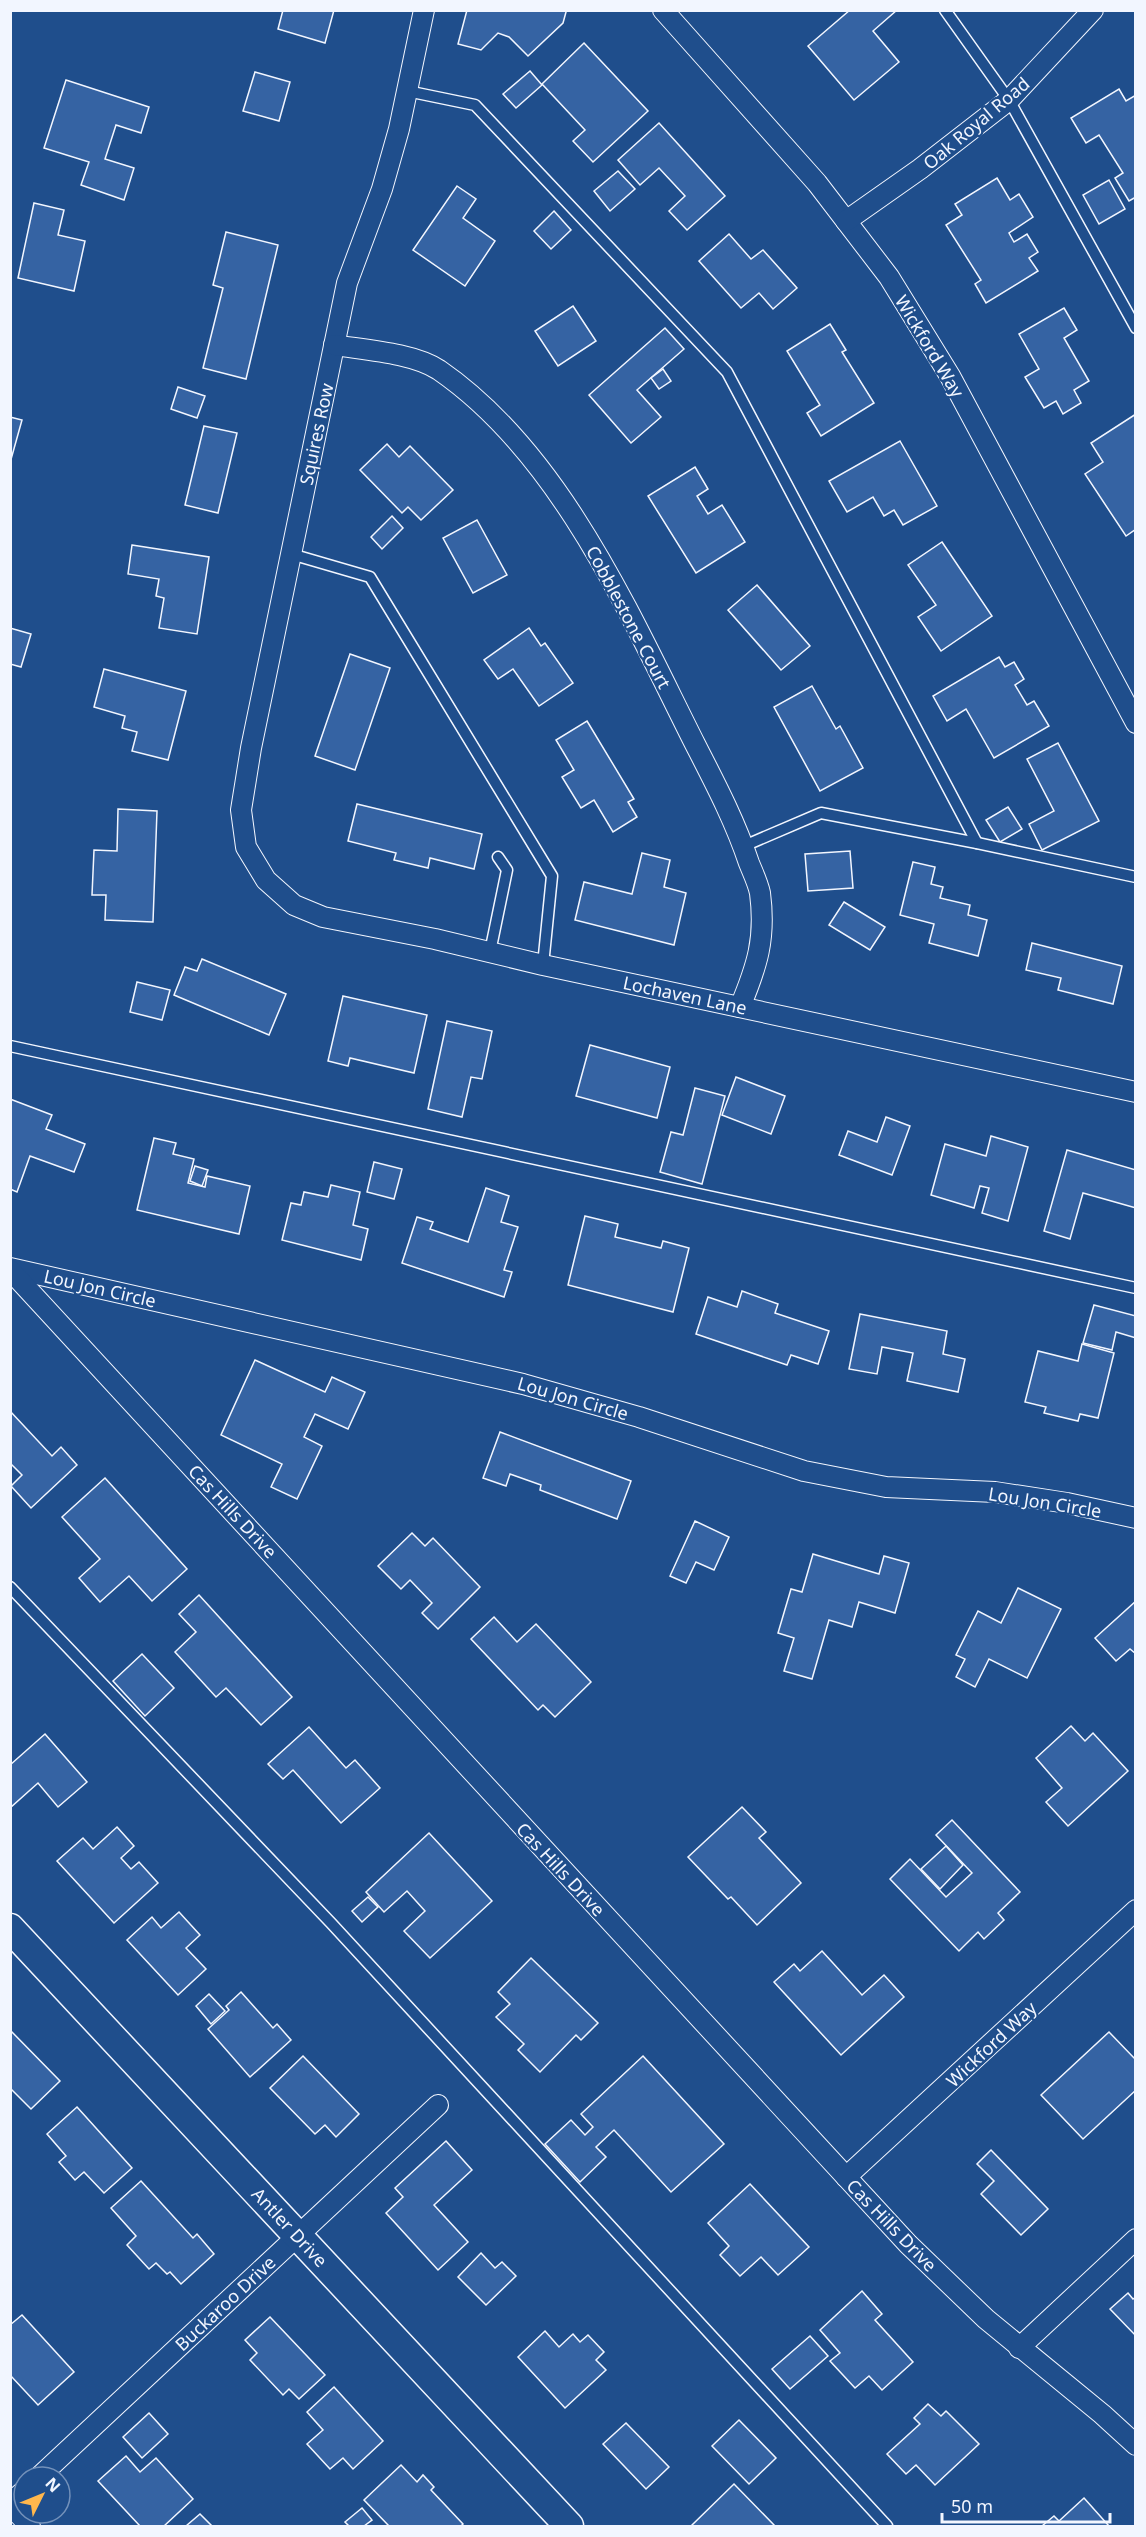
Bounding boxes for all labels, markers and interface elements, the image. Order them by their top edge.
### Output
street label: Oak Royal Road [918,71,1034,175]
street label: Wickford Way [890,290,970,402]
street label: Squires Row [294,381,338,487]
street label: Cobblestone Court [581,541,677,693]
street label: Lochaven Lane [621,970,749,1020]
street label: Lou Jon Circle [42,1263,158,1313]
street label: Lou Jon Circle [515,1371,631,1425]
street label: Cas Hills Drive [183,1459,283,1563]
street label: Lou Jon Circle [987,1481,1103,1523]
street label: Cas Hills Drive [511,1817,611,1921]
street label: Wickford Way [941,1995,1042,2092]
street label: Cas Hills Drive [842,2174,942,2276]
street label: Antler Drive [247,2182,333,2272]
street label: Buckaroo Drive [170,2250,280,2356]
north arrow [12,2465,72,2525]
text: N [40,2473,65,2497]
scale bar [942,2486,1110,2524]
text: 50 m [951,2494,993,2518]

